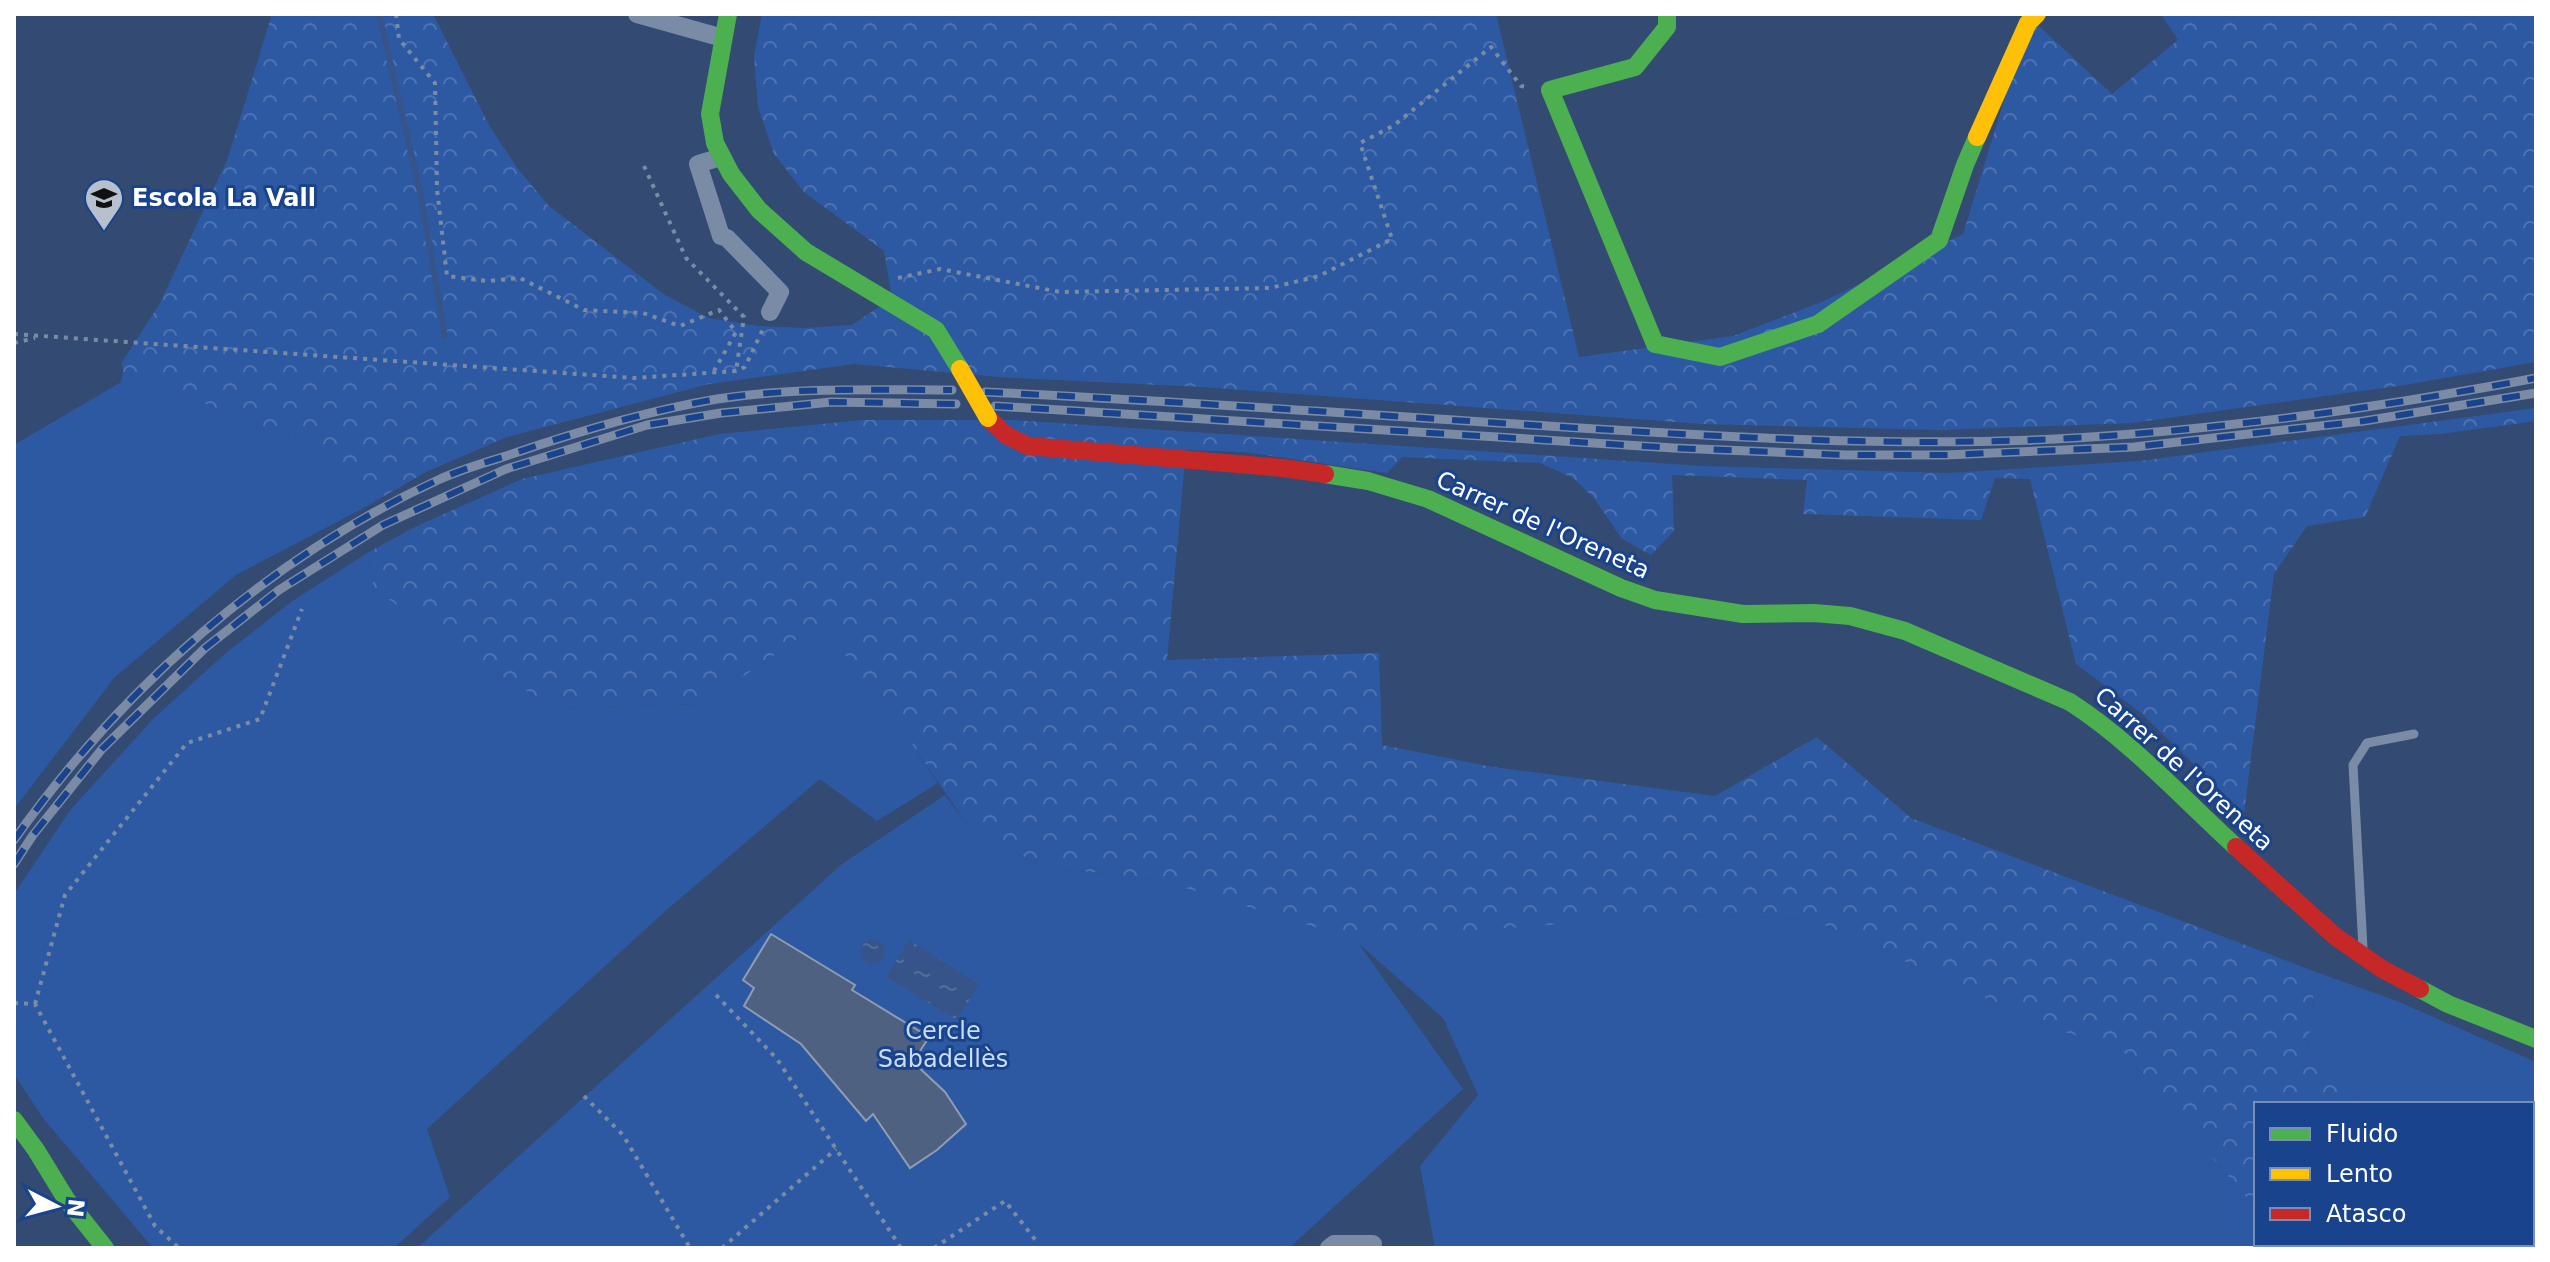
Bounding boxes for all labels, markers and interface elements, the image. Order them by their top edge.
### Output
school or university icon: Escola La Vall [83,177,125,232]
place label: Escola La Vall [132,184,316,212]
street label: Carrer de l'Oreneta [1432,465,1654,585]
street label: Carrer de l'Oreneta [2089,681,2279,857]
park label: Cercle Sabadellès [878,1017,1008,1073]
legend [2254,1102,2534,1246]
text: Fluido [2326,1120,2398,1148]
text: Lento [2326,1160,2393,1188]
north arrow [16,1166,96,1246]
text: N [62,1198,89,1219]
text: Atasco [2326,1200,2407,1228]

